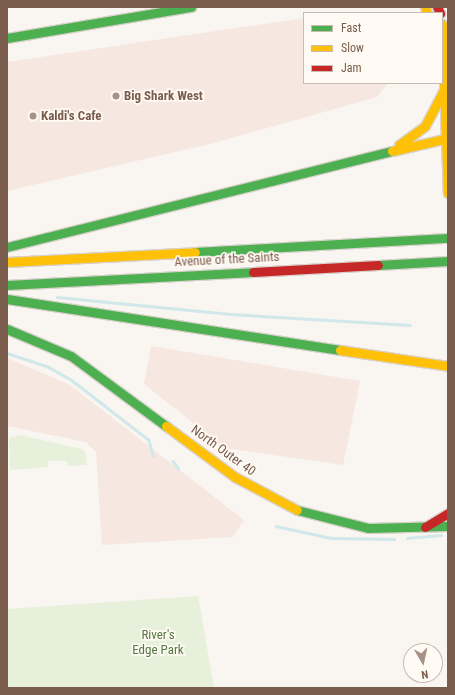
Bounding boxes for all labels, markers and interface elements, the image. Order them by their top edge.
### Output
legend [303,12,443,84]
text: Fast [341,21,361,35]
text: Slow [341,41,364,55]
text: Jam [341,61,362,75]
place label: Big Shark West [124,88,203,104]
marker: Big Shark West [111,91,121,101]
place label: Kaldi's Cafe [41,108,102,124]
marker: Kaldi's Cafe [28,111,38,121]
street label: Avenue of the Saints [174,249,280,271]
street label: North Outer 40 [188,422,258,480]
park label: River's Edge Park [132,628,184,659]
north arrow [403,643,443,683]
text: N [420,667,429,681]

